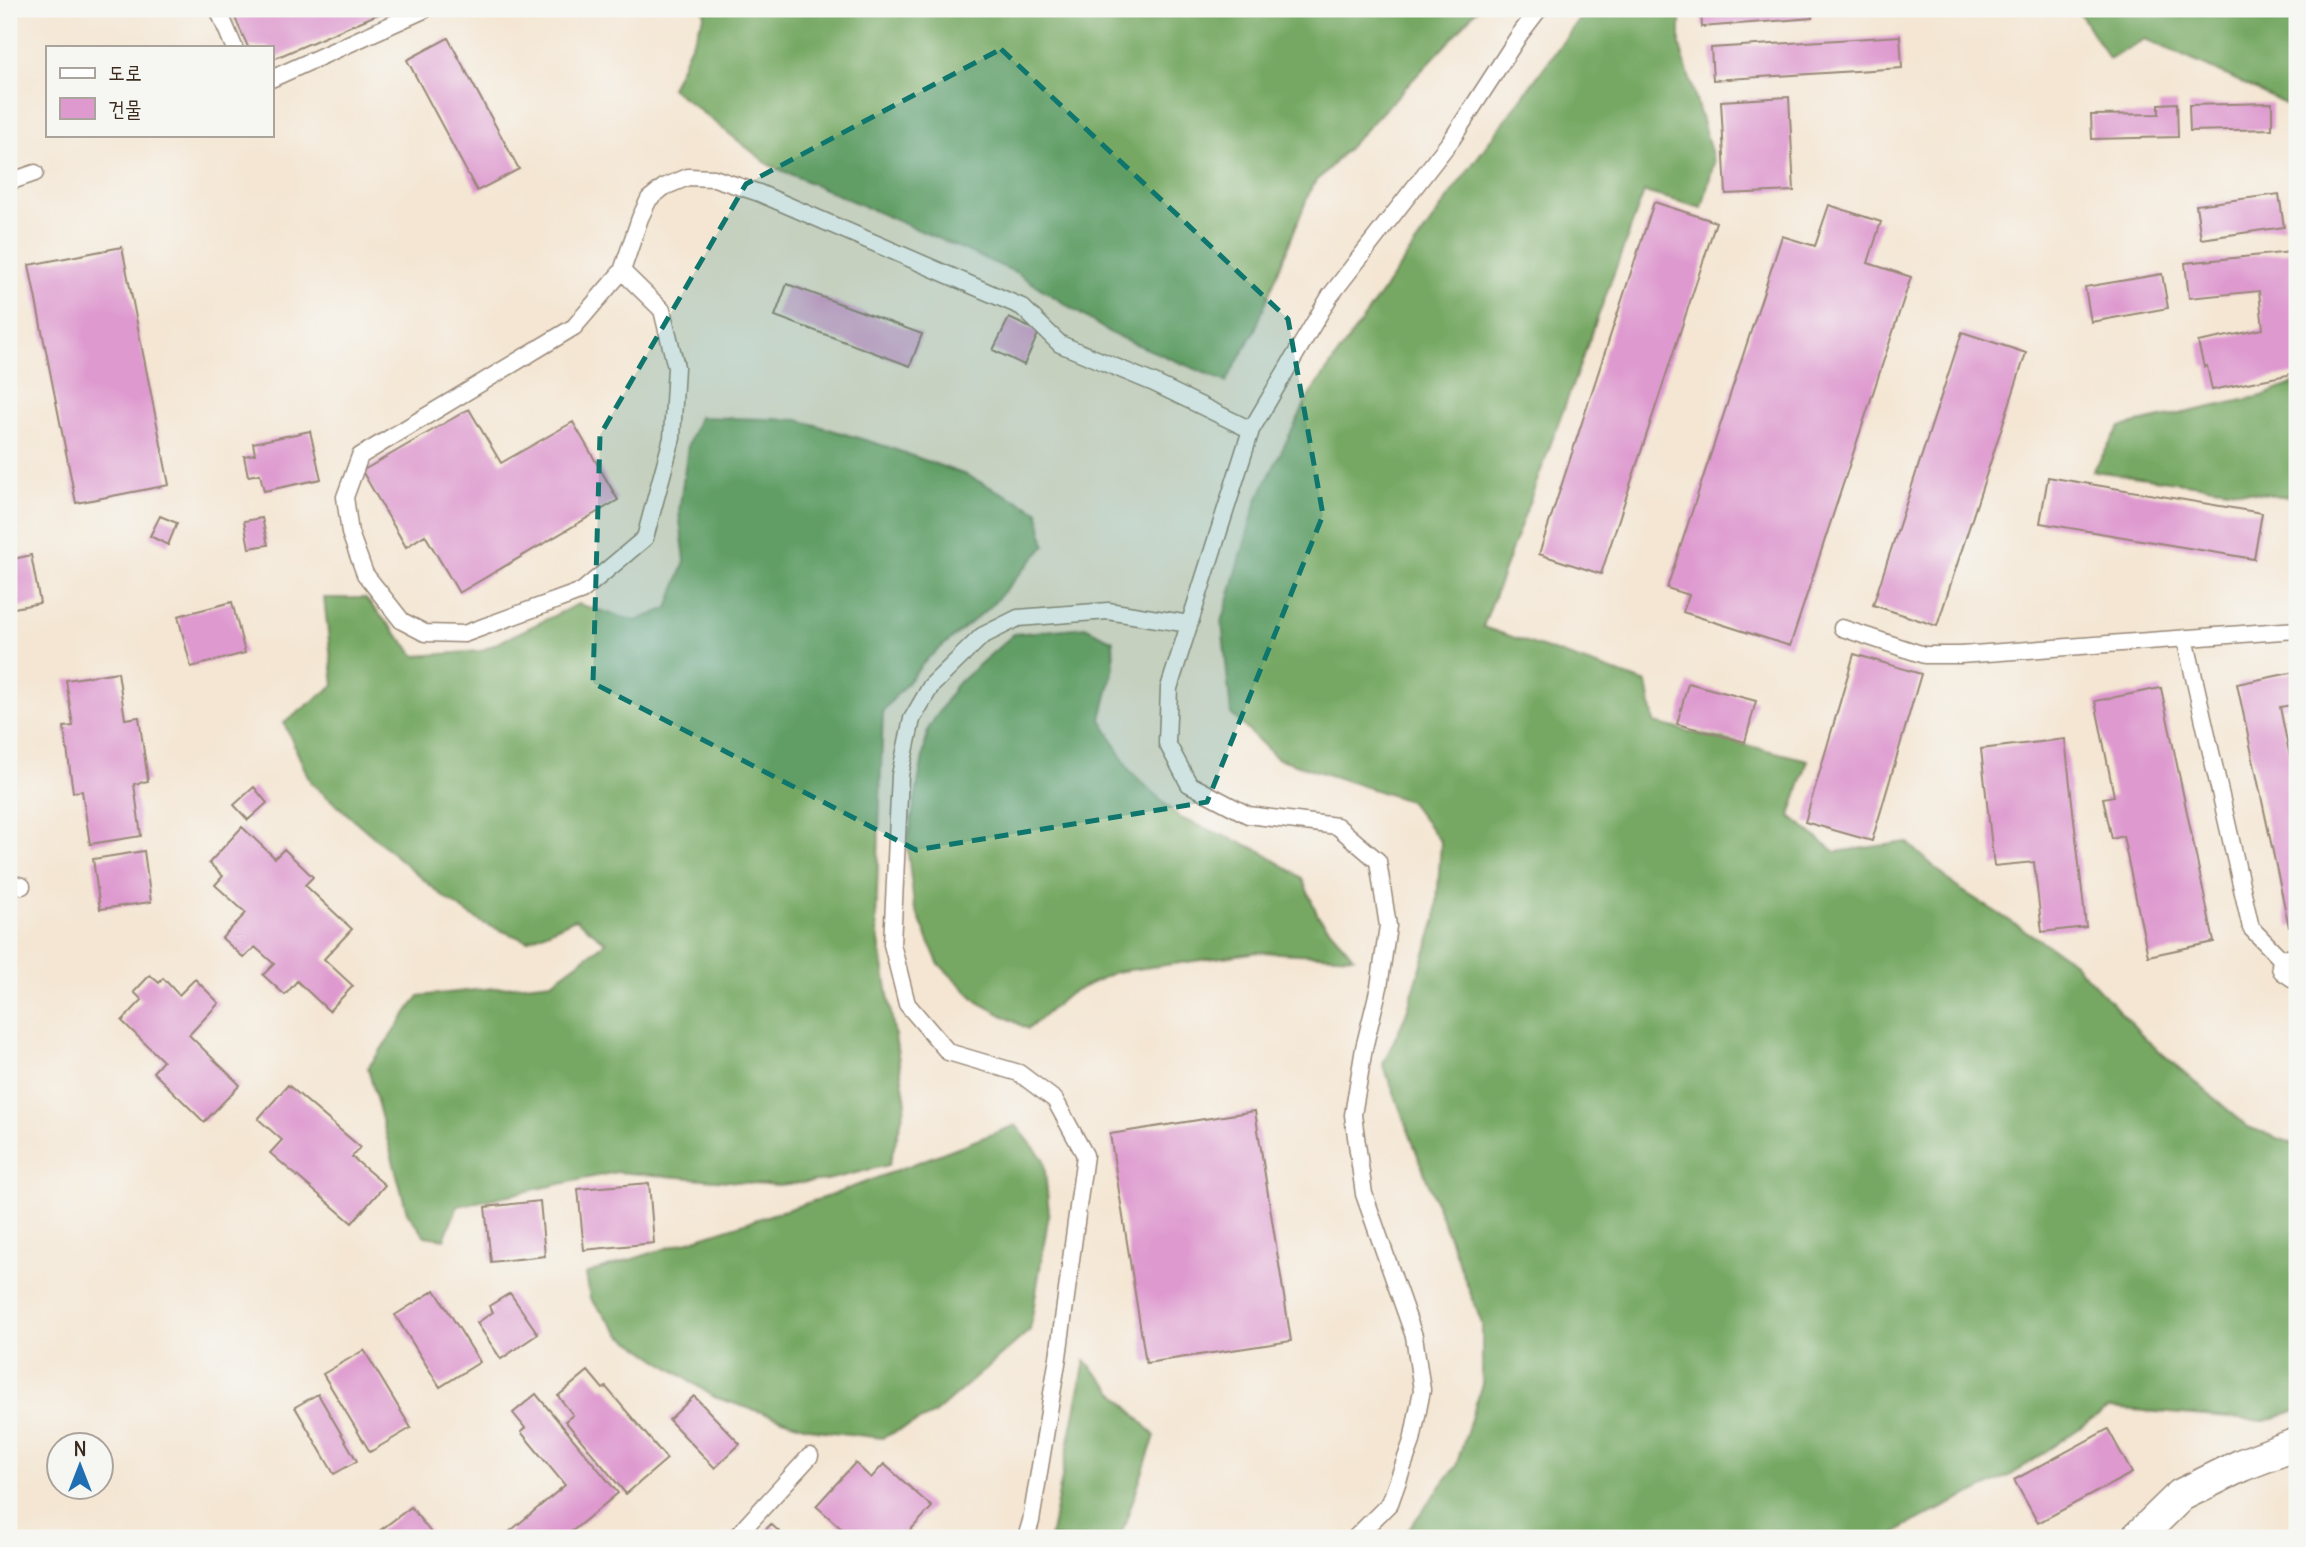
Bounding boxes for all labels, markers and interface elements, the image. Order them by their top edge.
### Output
legend [46,46,273,136]
text: 도로 [108,59,142,86]
text: 건물 [108,95,142,122]
north arrow [46,1432,116,1502]
text: N [73,1437,87,1461]

